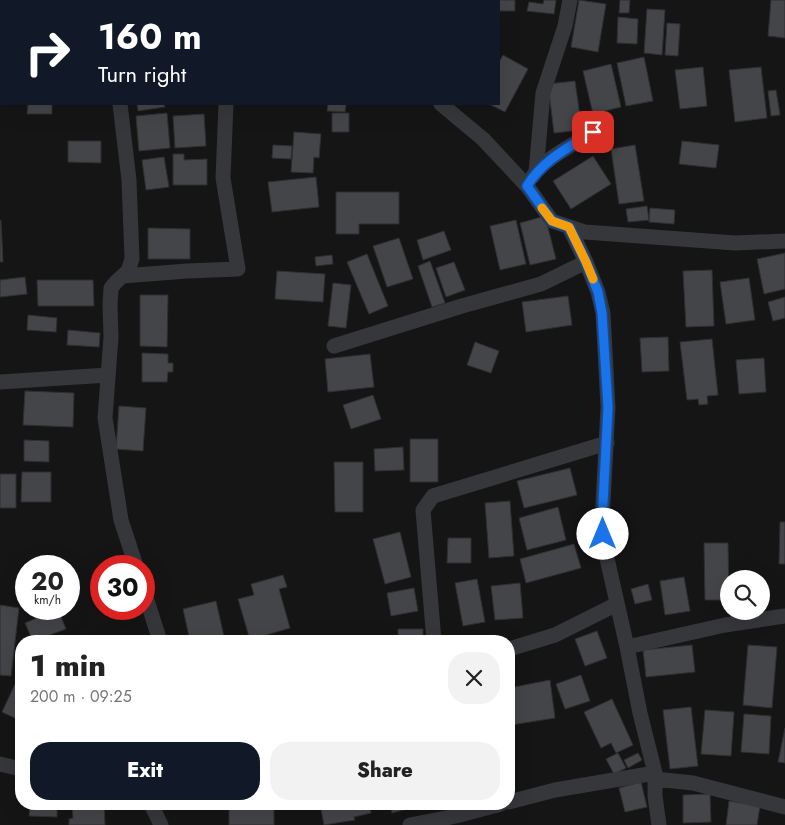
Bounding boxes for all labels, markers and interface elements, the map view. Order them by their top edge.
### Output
text: 160 m [98,12,202,62]
icon: right [15,20,80,85]
text: Turn right [98,58,186,90]
pin [572,111,614,153]
icon: arrive [579,118,607,146]
position arrow [576,507,628,559]
speed limit sign: 30 [90,555,155,620]
text: 20 [31,563,64,599]
map controls [720,570,770,620]
button: search [720,570,770,620]
text: km/h [34,591,61,609]
text: 1 min [30,644,106,687]
button: close [448,652,500,704]
text: 200 m · 09:25 [30,685,132,708]
button: Exit [30,742,260,800]
button: Share [270,742,500,800]

